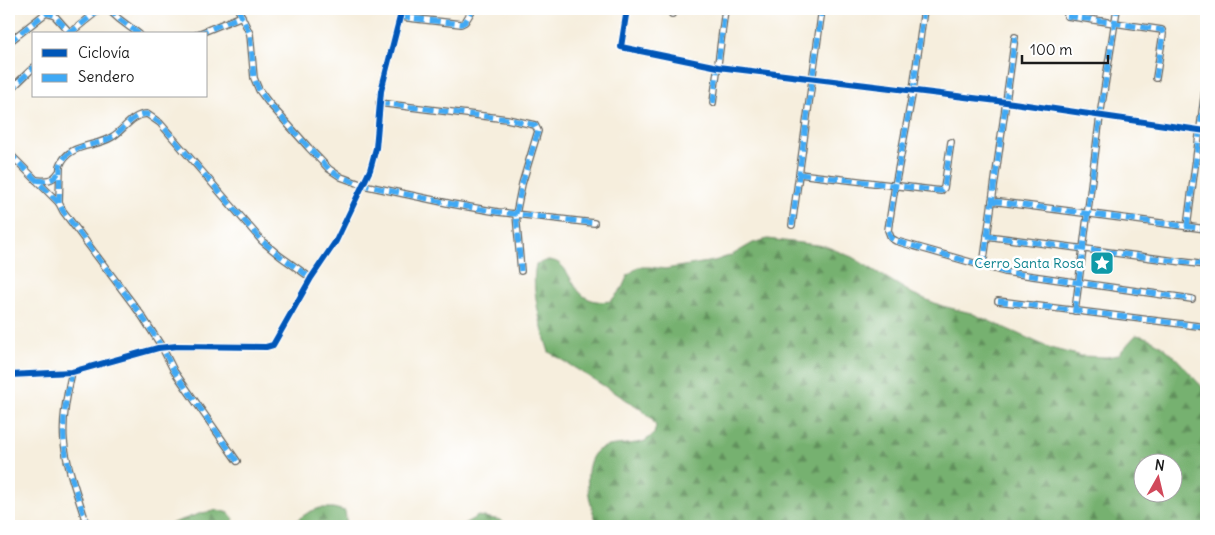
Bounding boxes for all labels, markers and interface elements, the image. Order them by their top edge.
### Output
legend [32,32,208,98]
scale bar [1022,32,1109,64]
text: 100 m [1030,40,1072,59]
text: Ciclovía [78,43,130,62]
text: Sendero [78,67,134,86]
place icon: Cerro Santa Rosa [1089,250,1115,276]
place label: Cerro Santa Rosa [974,254,1084,272]
north arrow [1132,452,1182,502]
text: N [1154,456,1166,475]

